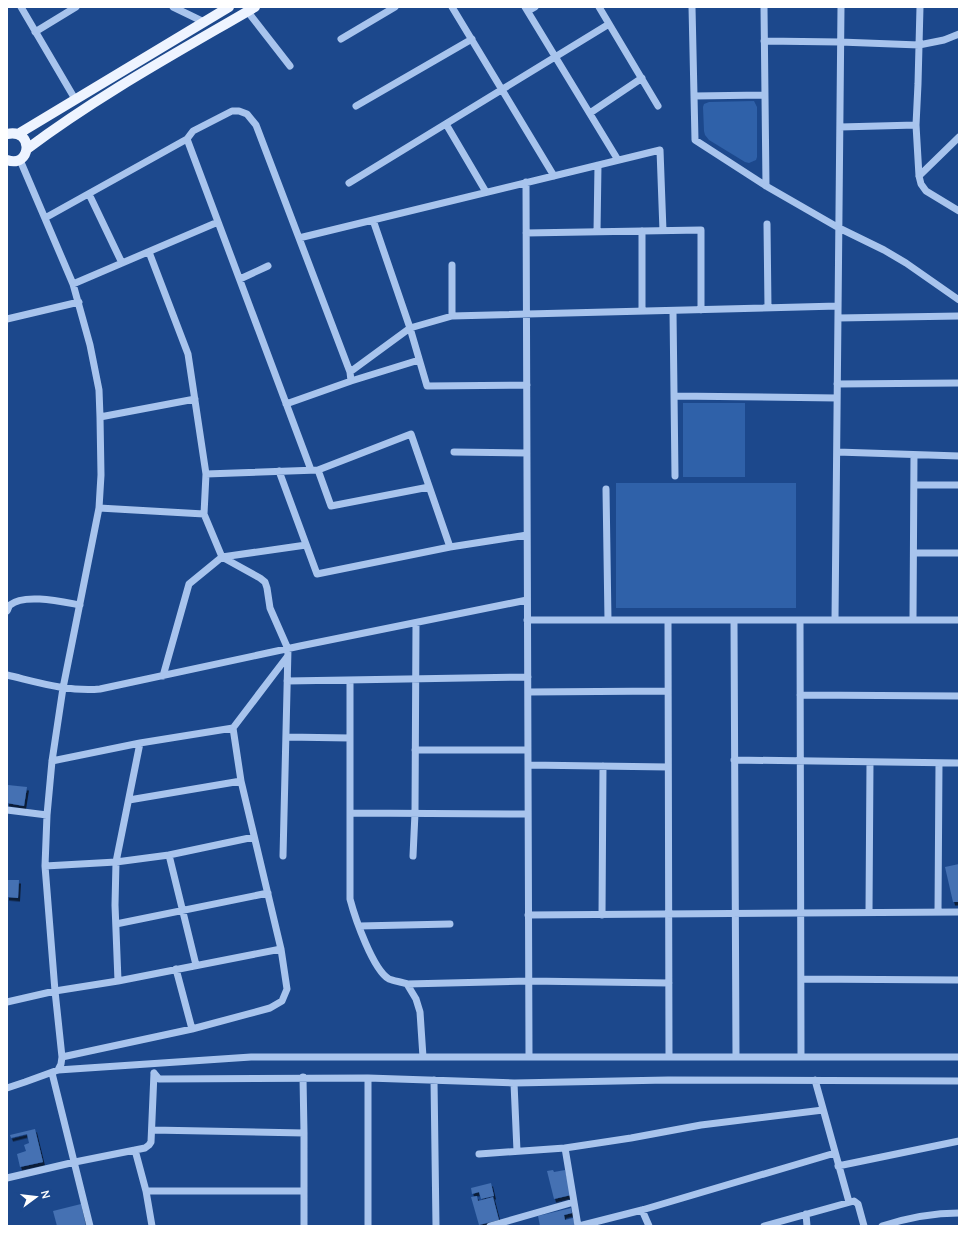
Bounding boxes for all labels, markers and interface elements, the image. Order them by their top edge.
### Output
north arrow [16,1177,56,1217]
text: N [38,1189,54,1200]

